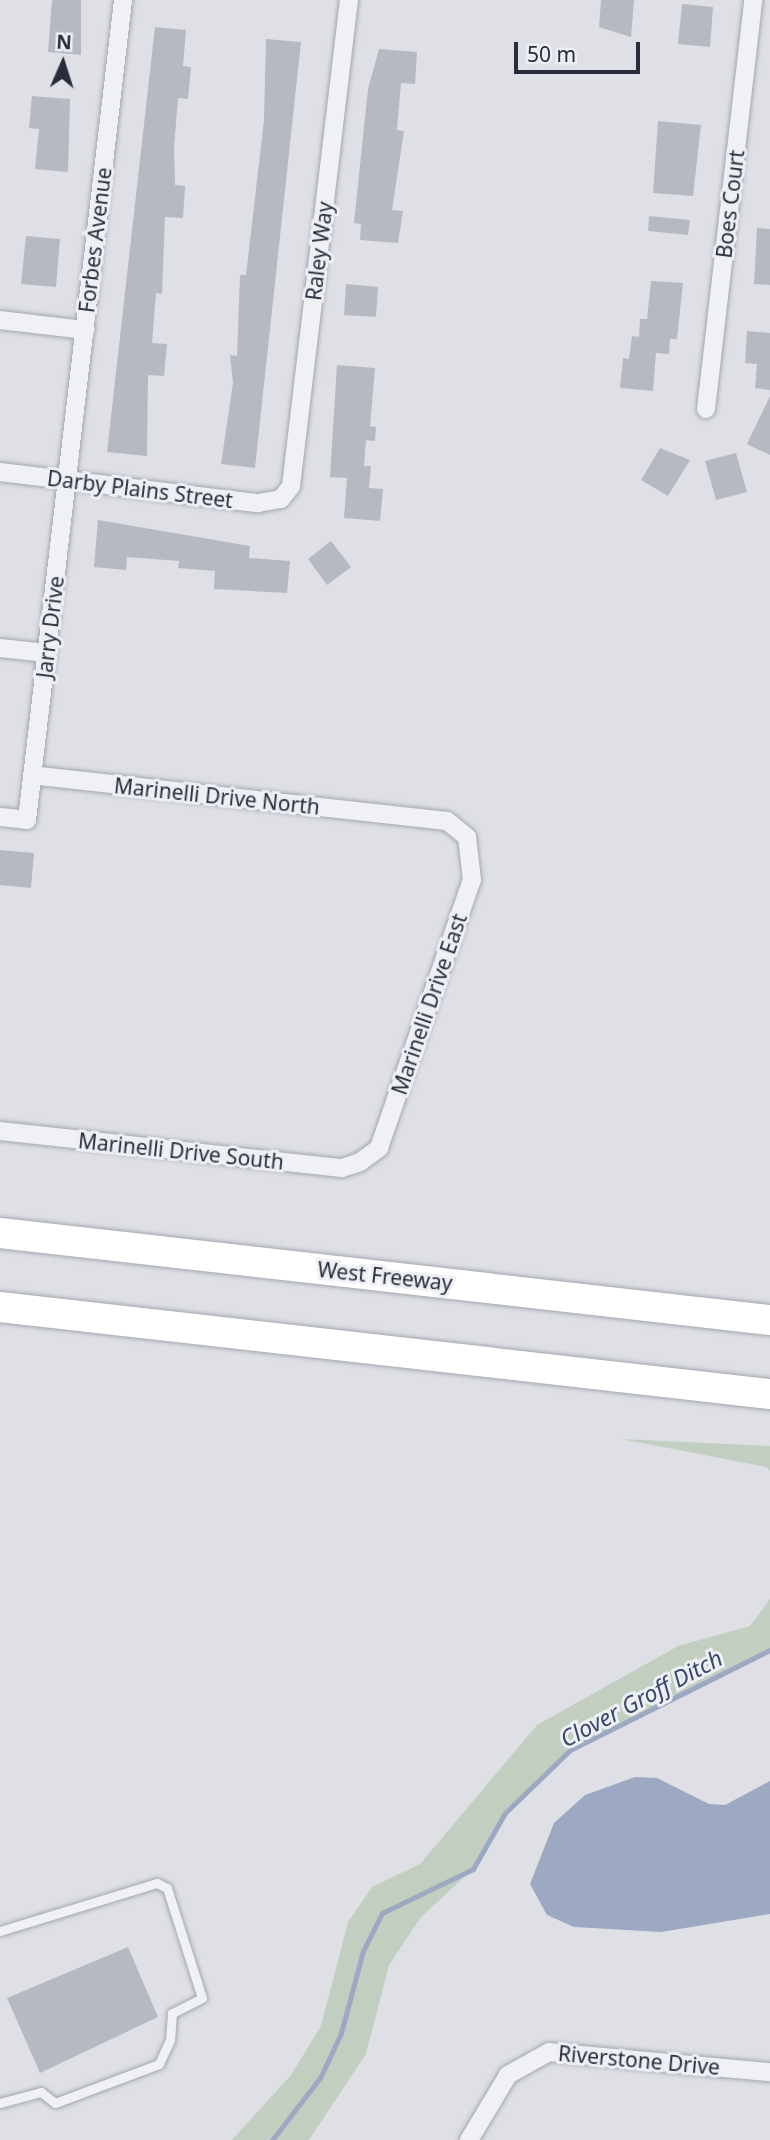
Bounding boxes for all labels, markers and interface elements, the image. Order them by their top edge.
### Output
north arrow [28,28,98,98]
scale bar [518,28,644,72]
text: N [56,29,72,55]
text: 50 m [527,40,576,68]
street label: Boes Court [711,148,749,260]
street label: Forbes Avenue [74,166,116,314]
street label: Raley Way [300,200,338,302]
street label: Darby Plains Street [46,465,234,513]
street label: Jarry Drive [31,574,69,680]
street label: Marinelli Drive North [113,773,321,819]
street label: Marinelli Drive East [386,910,472,1098]
street label: Marinelli Drive South [77,1128,285,1174]
street label: West Freeway [316,1256,454,1296]
water label: Clover Groff Ditch [555,1644,727,1752]
street label: Riverstone Drive [557,2040,721,2080]

